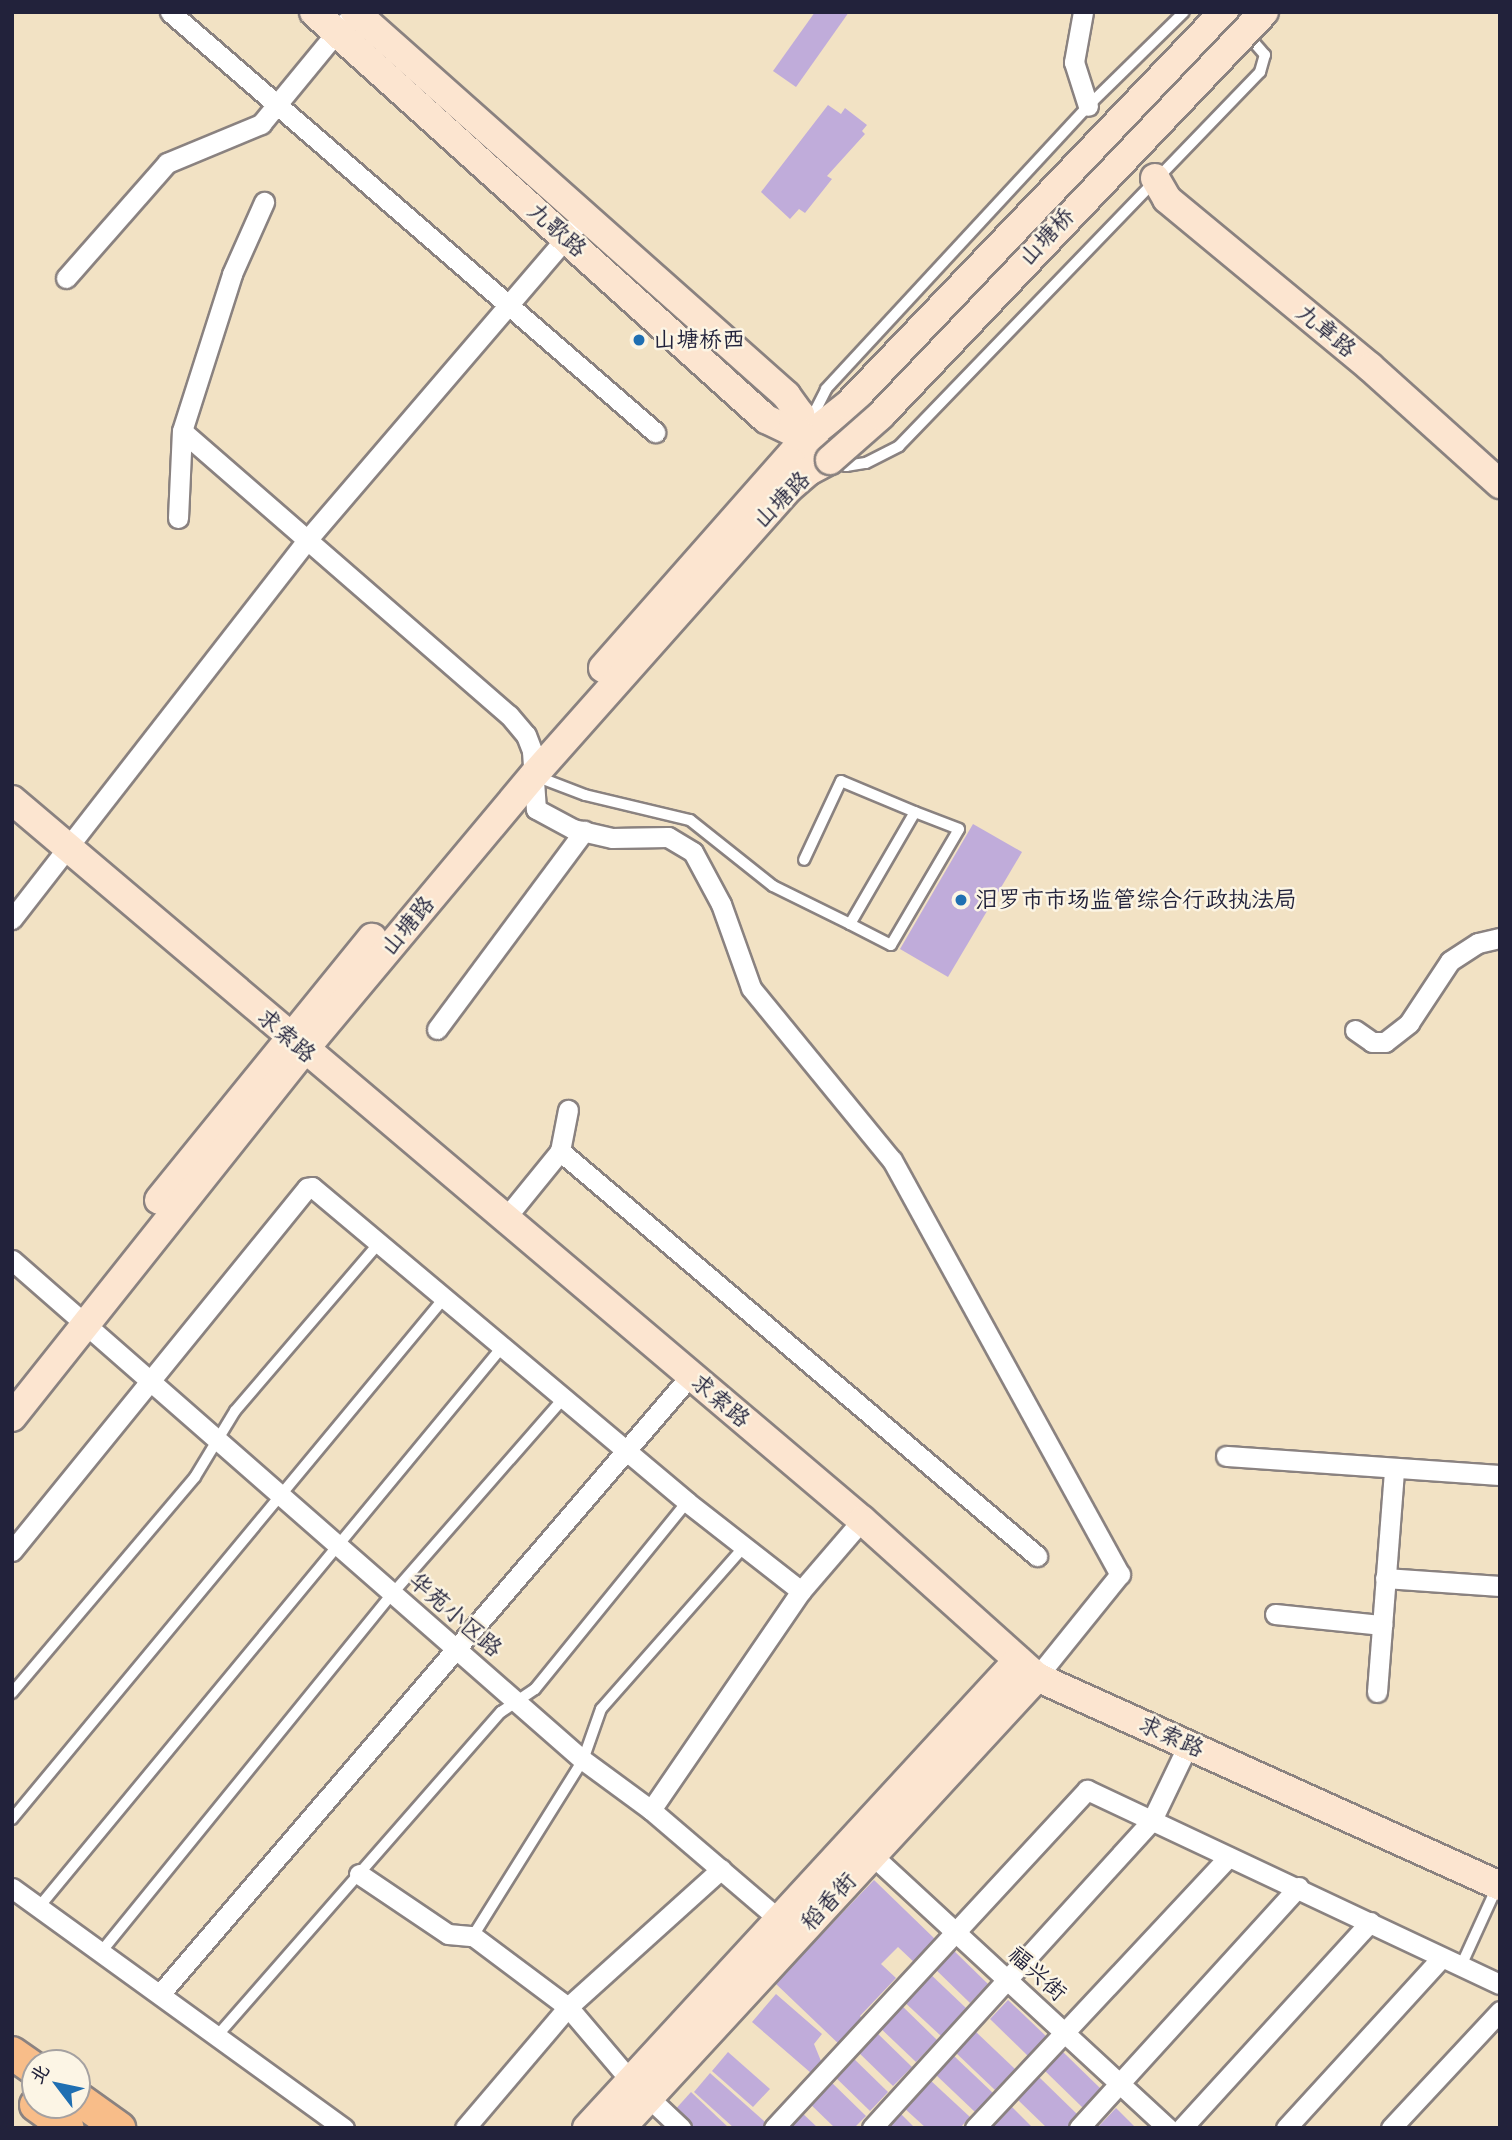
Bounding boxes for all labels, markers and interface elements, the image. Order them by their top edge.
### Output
street label: 九歌路 [522,197,592,263]
street label: 山塘桥 [1013,202,1081,272]
street label: 九章路 [1291,298,1361,364]
place label: 山塘桥西 [653,326,745,354]
marker: 山塘桥西 [631,332,647,348]
street label: 山塘路 [748,466,816,534]
place label: 汨罗市市场监管综合行政执法局 [975,886,1297,914]
street label: 山塘路 [375,891,441,961]
marker: 汨罗市市场监管综合行政执法局 [953,892,969,908]
street label: 求索路 [251,1003,321,1069]
street label: 求索路 [685,1368,755,1434]
street label: 华苑小区路 [403,1567,507,1663]
street label: 求索路 [1134,1710,1208,1764]
street label: 稻香街 [795,1867,863,1937]
street label: 福兴街 [1002,1941,1072,2007]
north arrow [21,2049,91,2119]
text: 北 [25,2060,55,2088]

